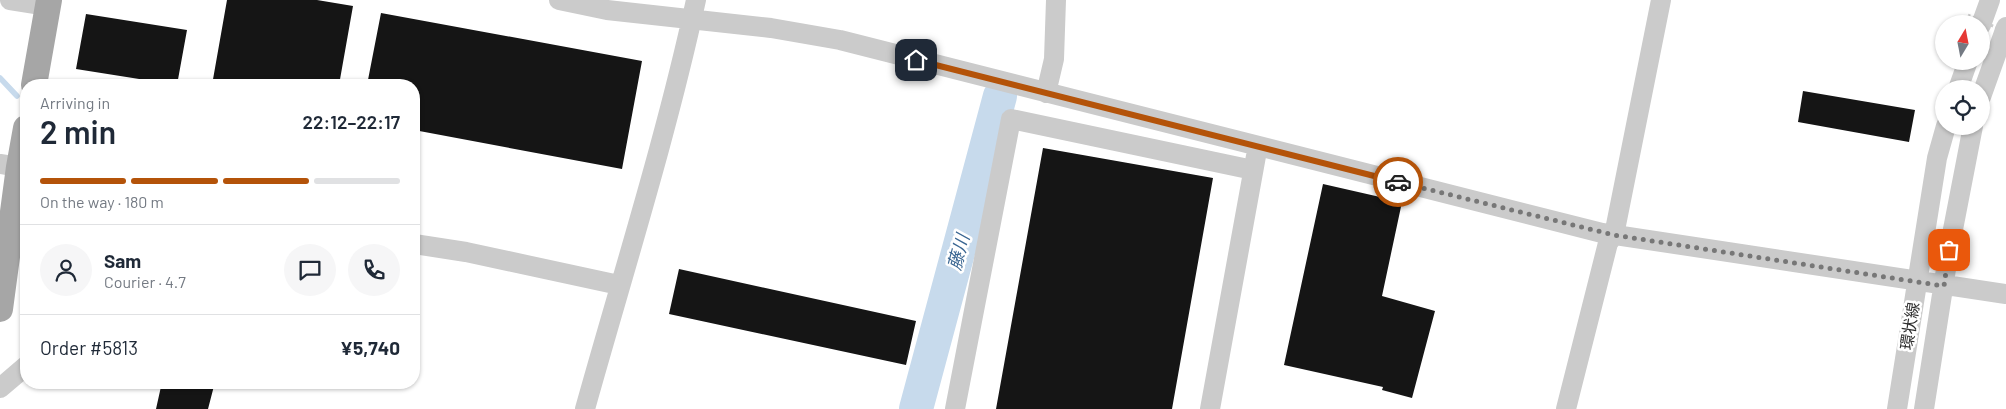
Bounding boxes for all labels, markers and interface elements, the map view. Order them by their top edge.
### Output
north arrow [1935,15,1990,70]
map controls [1935,15,1990,135]
pin [895,39,937,81]
icon: home [902,46,930,74]
button: locate [1935,80,1990,135]
text: Arriving in [40,93,110,112]
text: 22:12–22:17 [303,110,400,133]
text: 2 min [40,112,116,150]
courier [1373,157,1423,207]
icon: car [1384,168,1412,196]
text: On the way · 180 m [40,192,164,211]
pin [1928,229,1970,271]
water label: 藤川 [943,230,974,272]
icon: bag [1935,236,1963,264]
button: person [40,244,92,296]
button: chat [284,244,336,296]
button: phone [348,244,400,296]
text: Sam [104,249,141,272]
text: Courier · 4.7 [104,272,186,291]
street label: 環状線 [1896,301,1922,351]
text: Order #5813 [40,336,138,359]
text: ¥5,740 [340,336,400,359]

